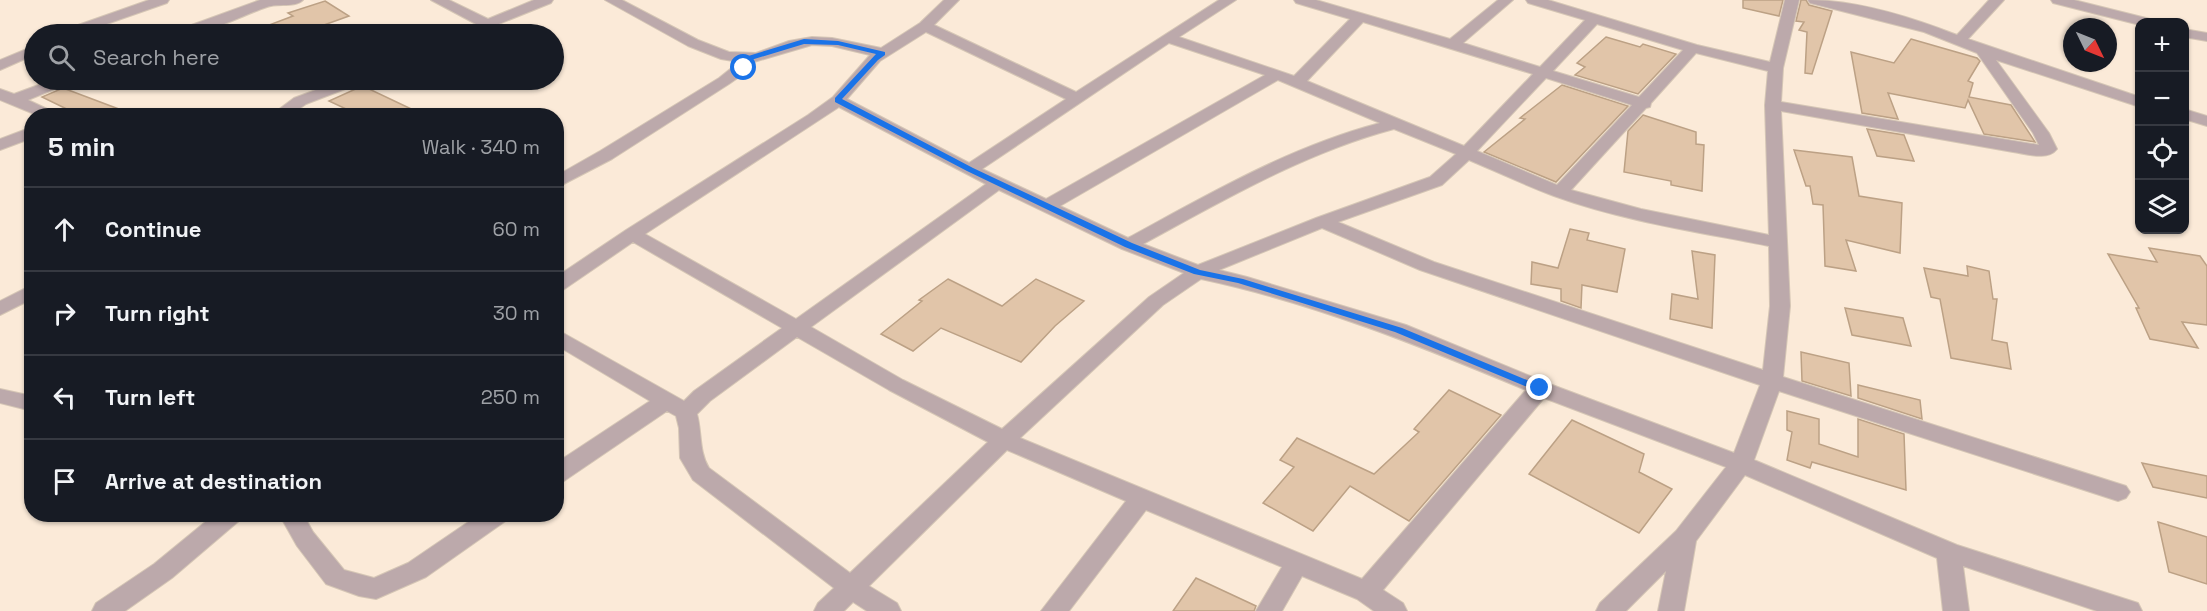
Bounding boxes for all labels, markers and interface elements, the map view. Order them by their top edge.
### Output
north arrow [2063,18,2117,72]
map controls [2135,18,2189,234]
button: + [2135,18,2189,72]
search box [24,24,564,90]
icon: search [45,41,78,74]
text: Search here [93,43,220,71]
route start [730,54,756,80]
button: − [2135,72,2189,126]
button: locate [2135,126,2189,180]
text: 5 min [48,130,115,164]
text: Walk · 340 m [422,134,540,160]
button: layers [2135,180,2189,234]
icon: ahead [48,213,81,246]
text: Continue [105,215,201,243]
text: 60 m [493,216,540,242]
icon: right [48,297,81,330]
text: Turn right [105,299,210,327]
text: 30 m [493,300,540,326]
route end [1526,374,1552,400]
icon: left [48,381,81,414]
text: Turn left [105,383,195,411]
text: 250 m [481,384,540,410]
icon: arrive [48,465,81,498]
text: Arrive at destination [105,467,322,495]

